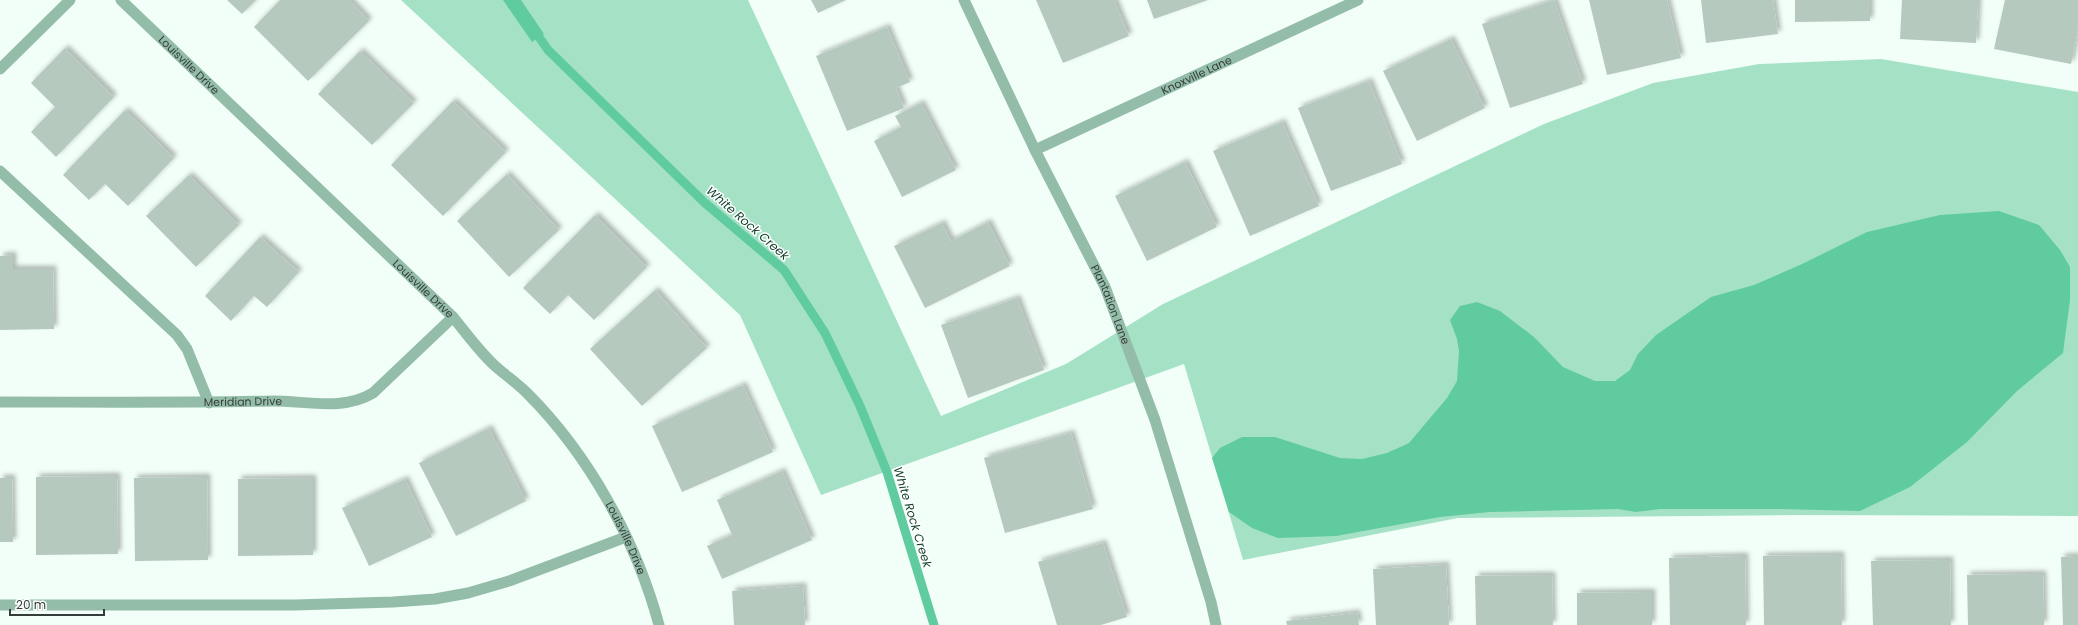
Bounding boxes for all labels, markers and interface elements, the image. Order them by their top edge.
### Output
street label: Louisville Drive [155,32,223,98]
street label: Knoxville Lane [1159,52,1234,98]
water label: White Rock Creek [703,182,794,264]
street label: Louisville Drive [389,256,458,322]
street label: Plantation Lane [1087,262,1134,347]
street label: Meridian Drive [204,393,283,410]
water label: White Rock Creek [890,465,937,570]
street label: Louisville Drive [602,499,650,577]
scale bar [10,591,104,617]
text: 20 m [16,596,46,613]

